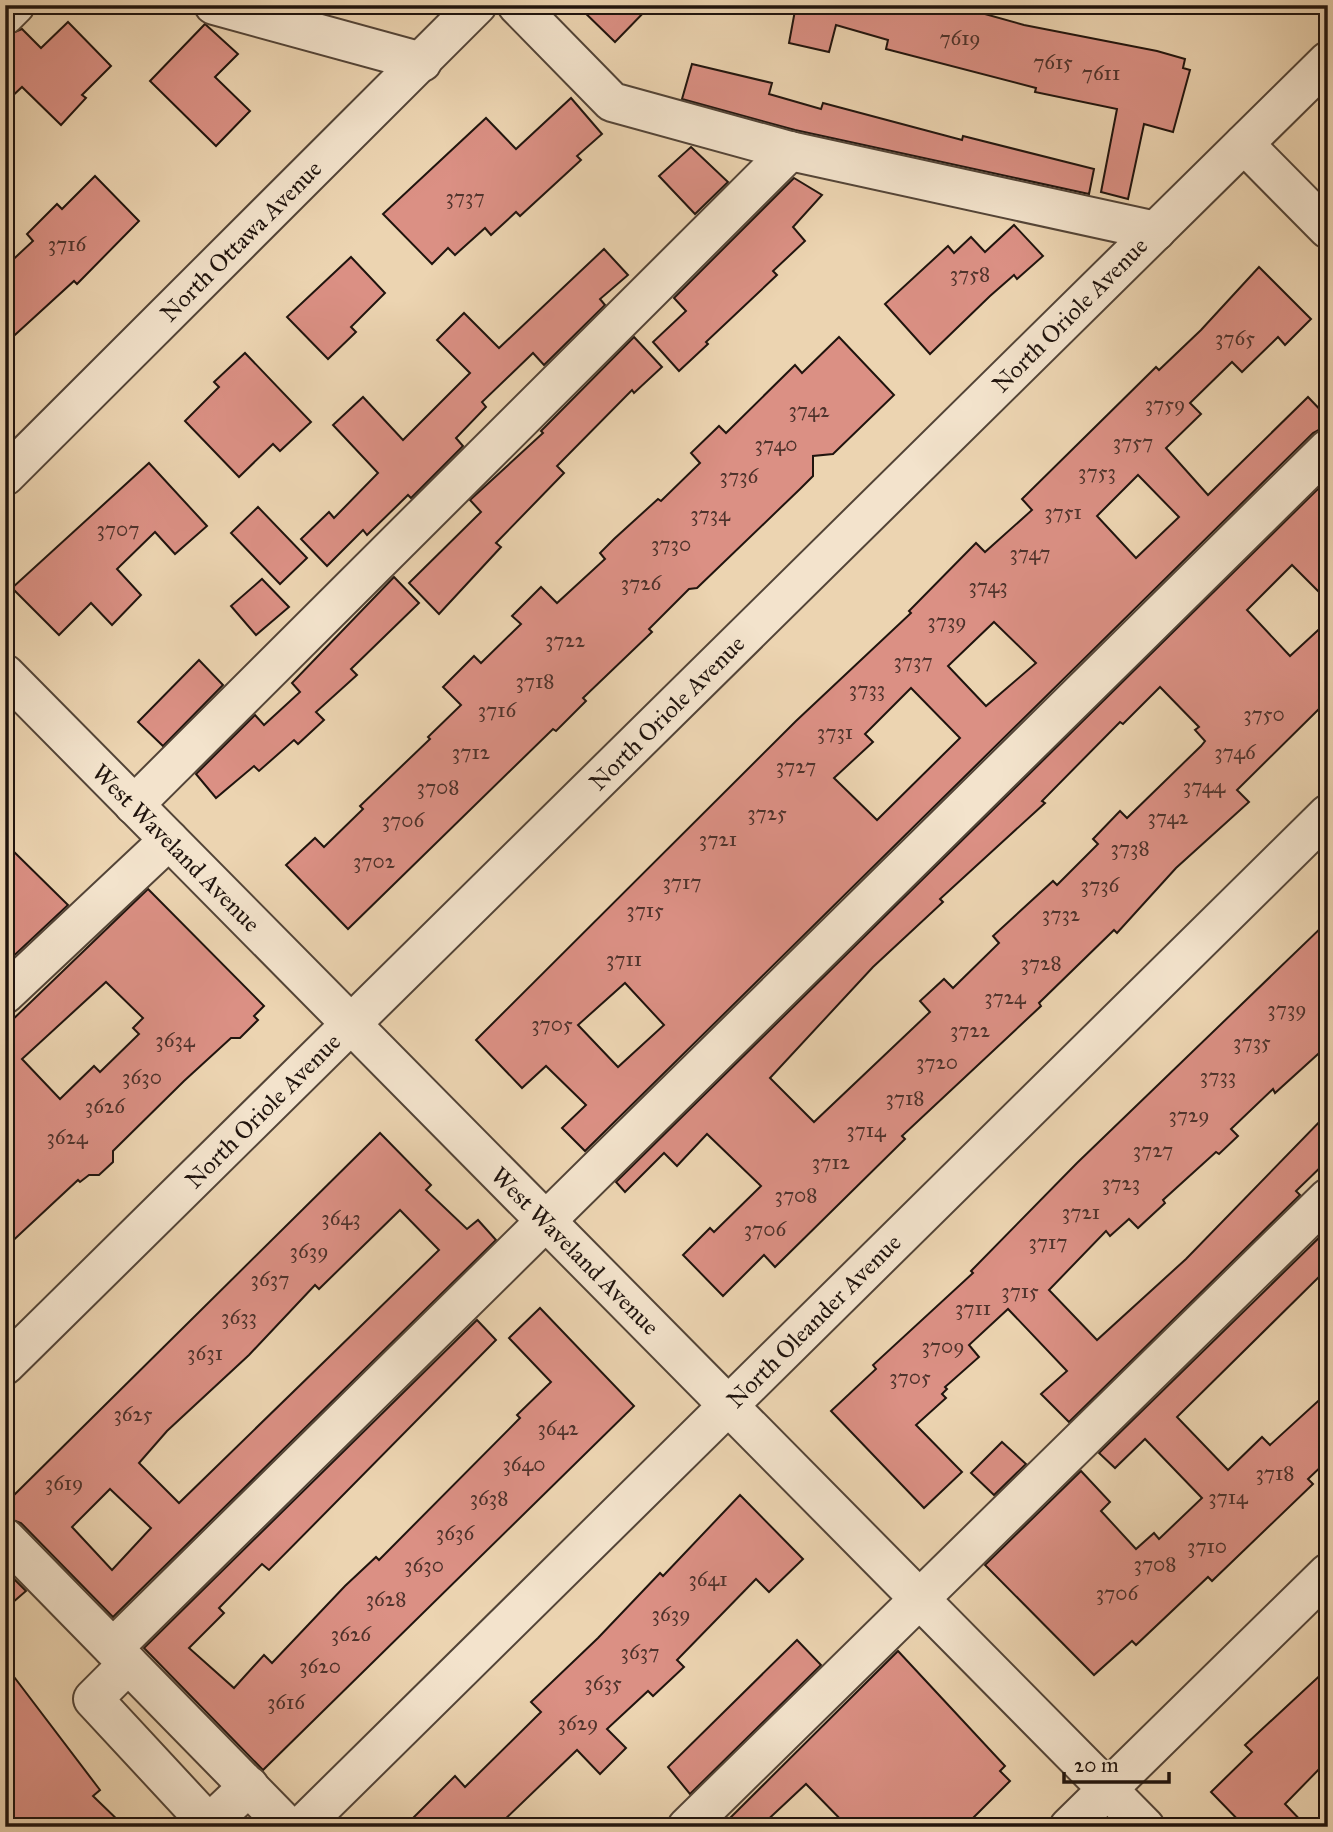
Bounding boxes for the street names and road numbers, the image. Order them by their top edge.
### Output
street label: North Ottawa Avenue [154,154,328,328]
street label: North Oriole Avenue [986,231,1154,399]
street label: North Oriole Avenue [583,629,751,797]
street label: West Waveland Avenue [86,758,266,938]
street label: North Oriole Avenue [179,1027,347,1195]
street label: West Waveland Avenue [485,1161,665,1341]
street label: North Oleander Avenue [721,1228,907,1414]

